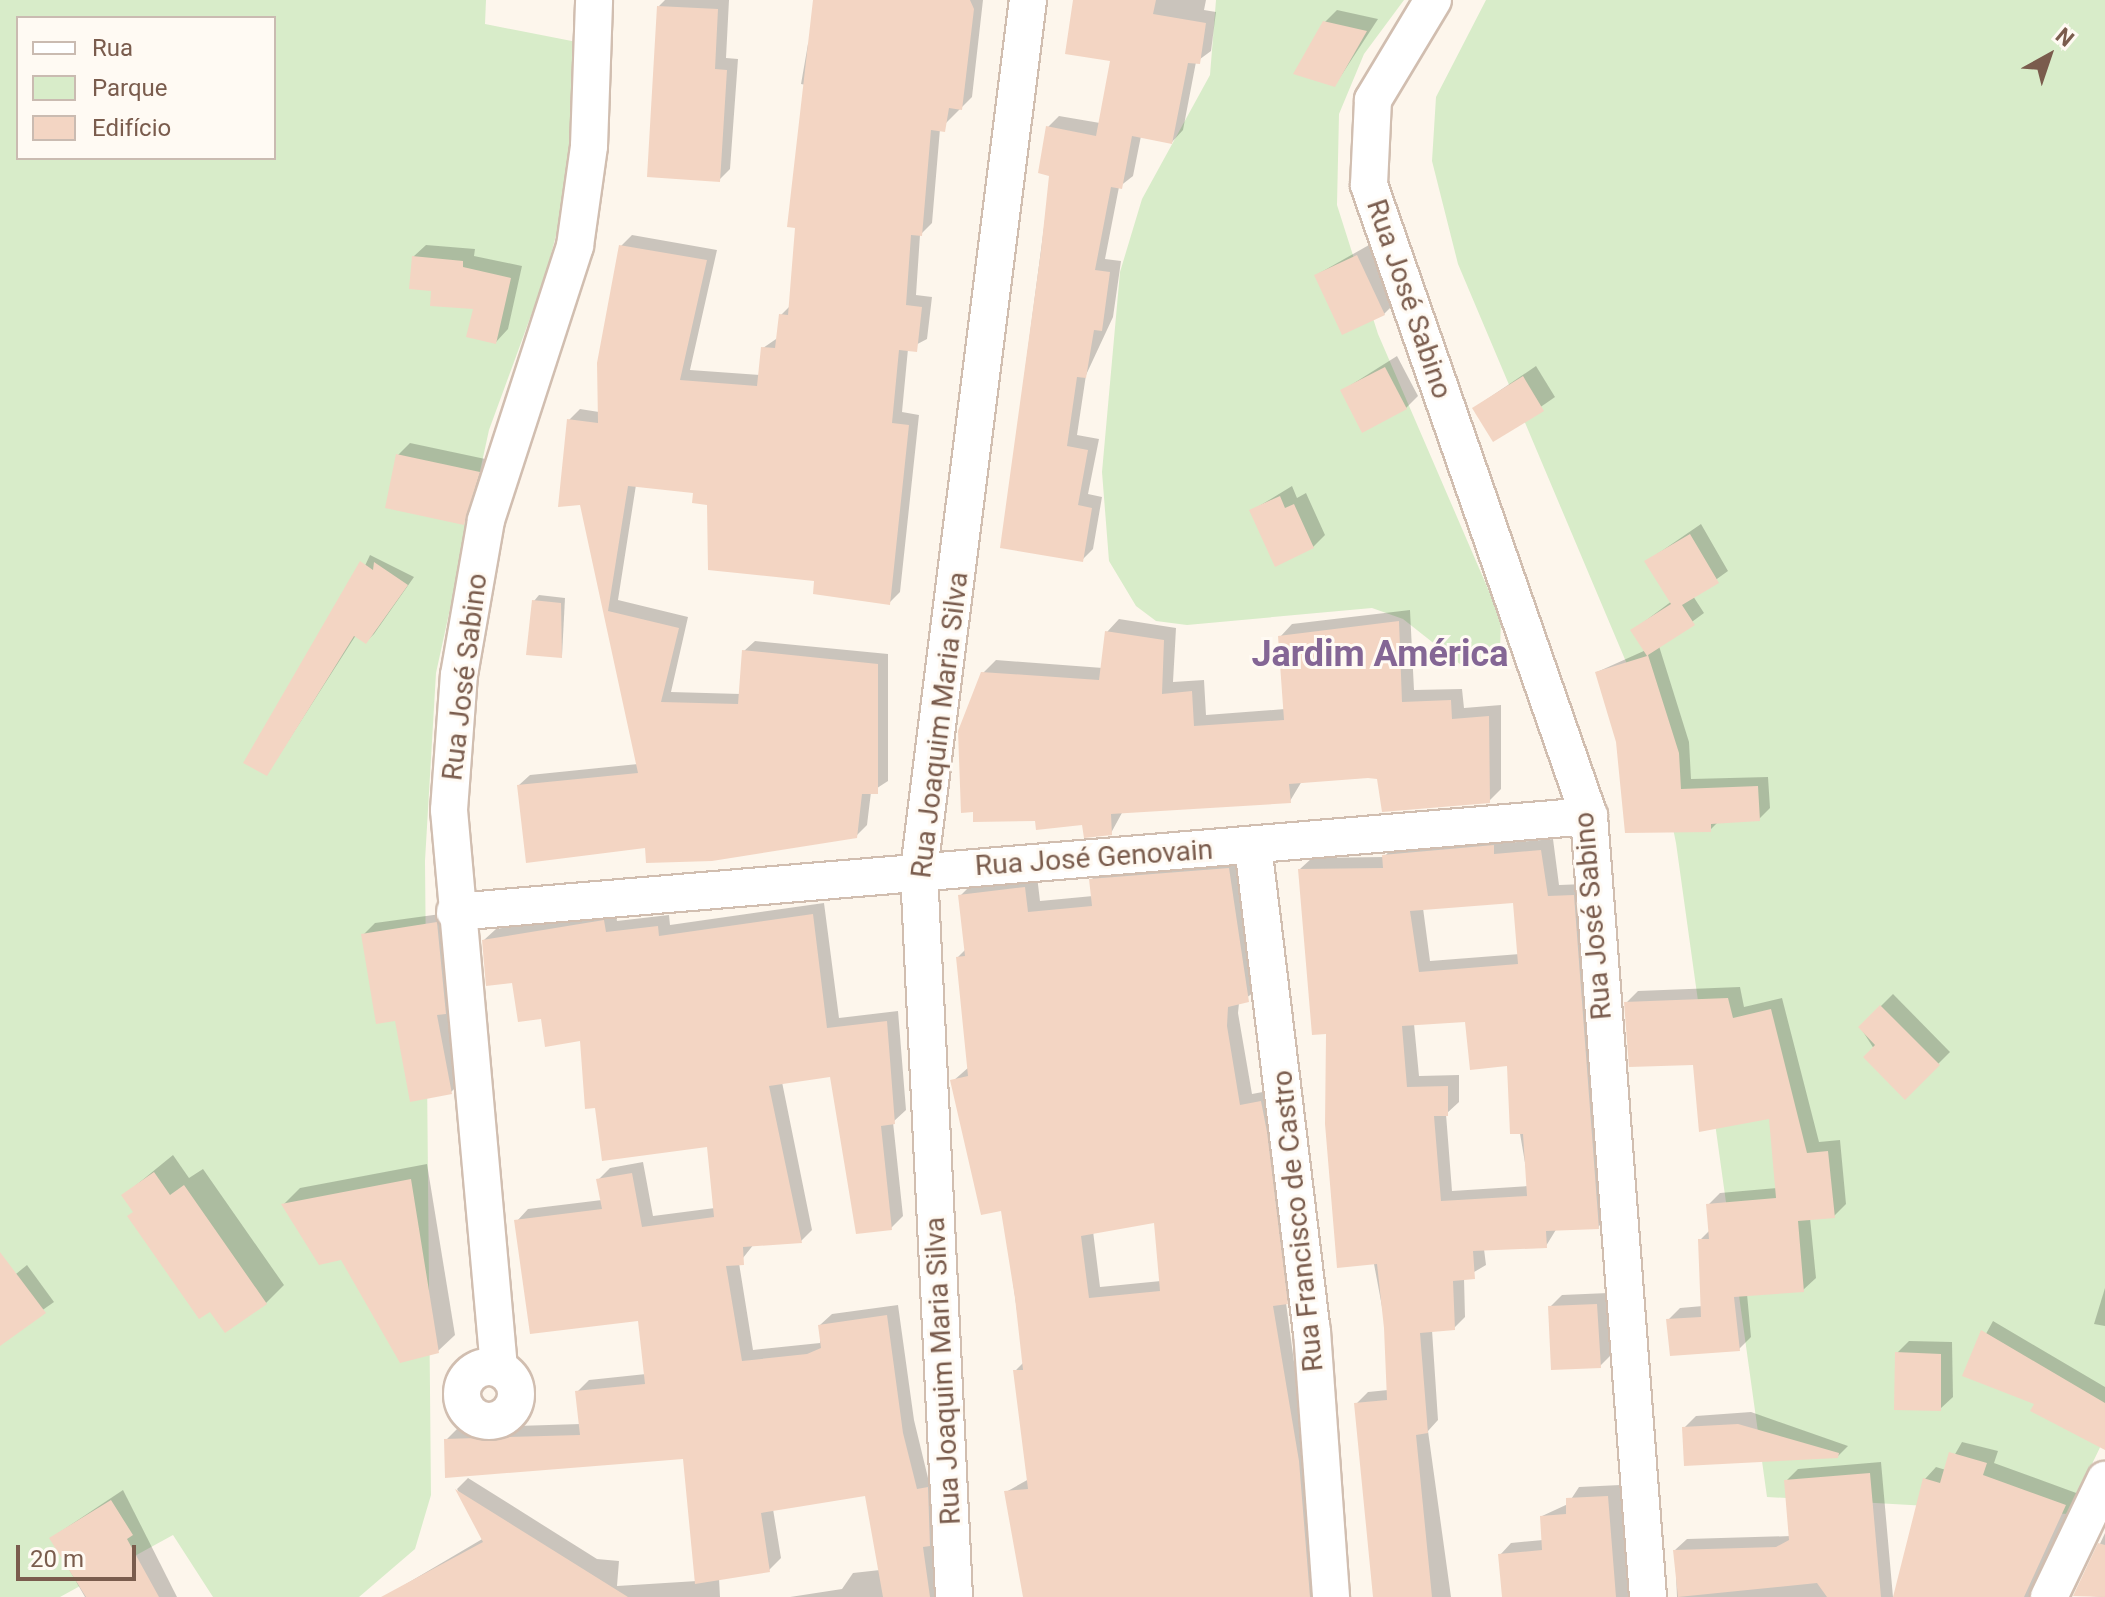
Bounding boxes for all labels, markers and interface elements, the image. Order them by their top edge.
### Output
legend [16,16,276,160]
north arrow [2009,16,2089,96]
text: N [2051,23,2079,52]
text: Rua [92,34,133,62]
text: Parque [92,74,168,102]
text: Edifício [92,114,171,142]
street label: Rua José Sabino [1359,195,1459,403]
street label: Rua Joaquim Maria Silva [905,570,975,880]
street label: Rua José Sabino [436,572,494,782]
district label: Jardim América [1251,633,1509,677]
street label: Rua José Sabino [1567,811,1619,1021]
street label: Rua José Genovain [974,833,1214,883]
street label: Rua Francisco de Castro [1265,1069,1331,1373]
street label: Rua Joaquim Maria Silva [918,1216,968,1526]
scale bar [20,1529,140,1579]
text: 20 m [30,1545,84,1573]

